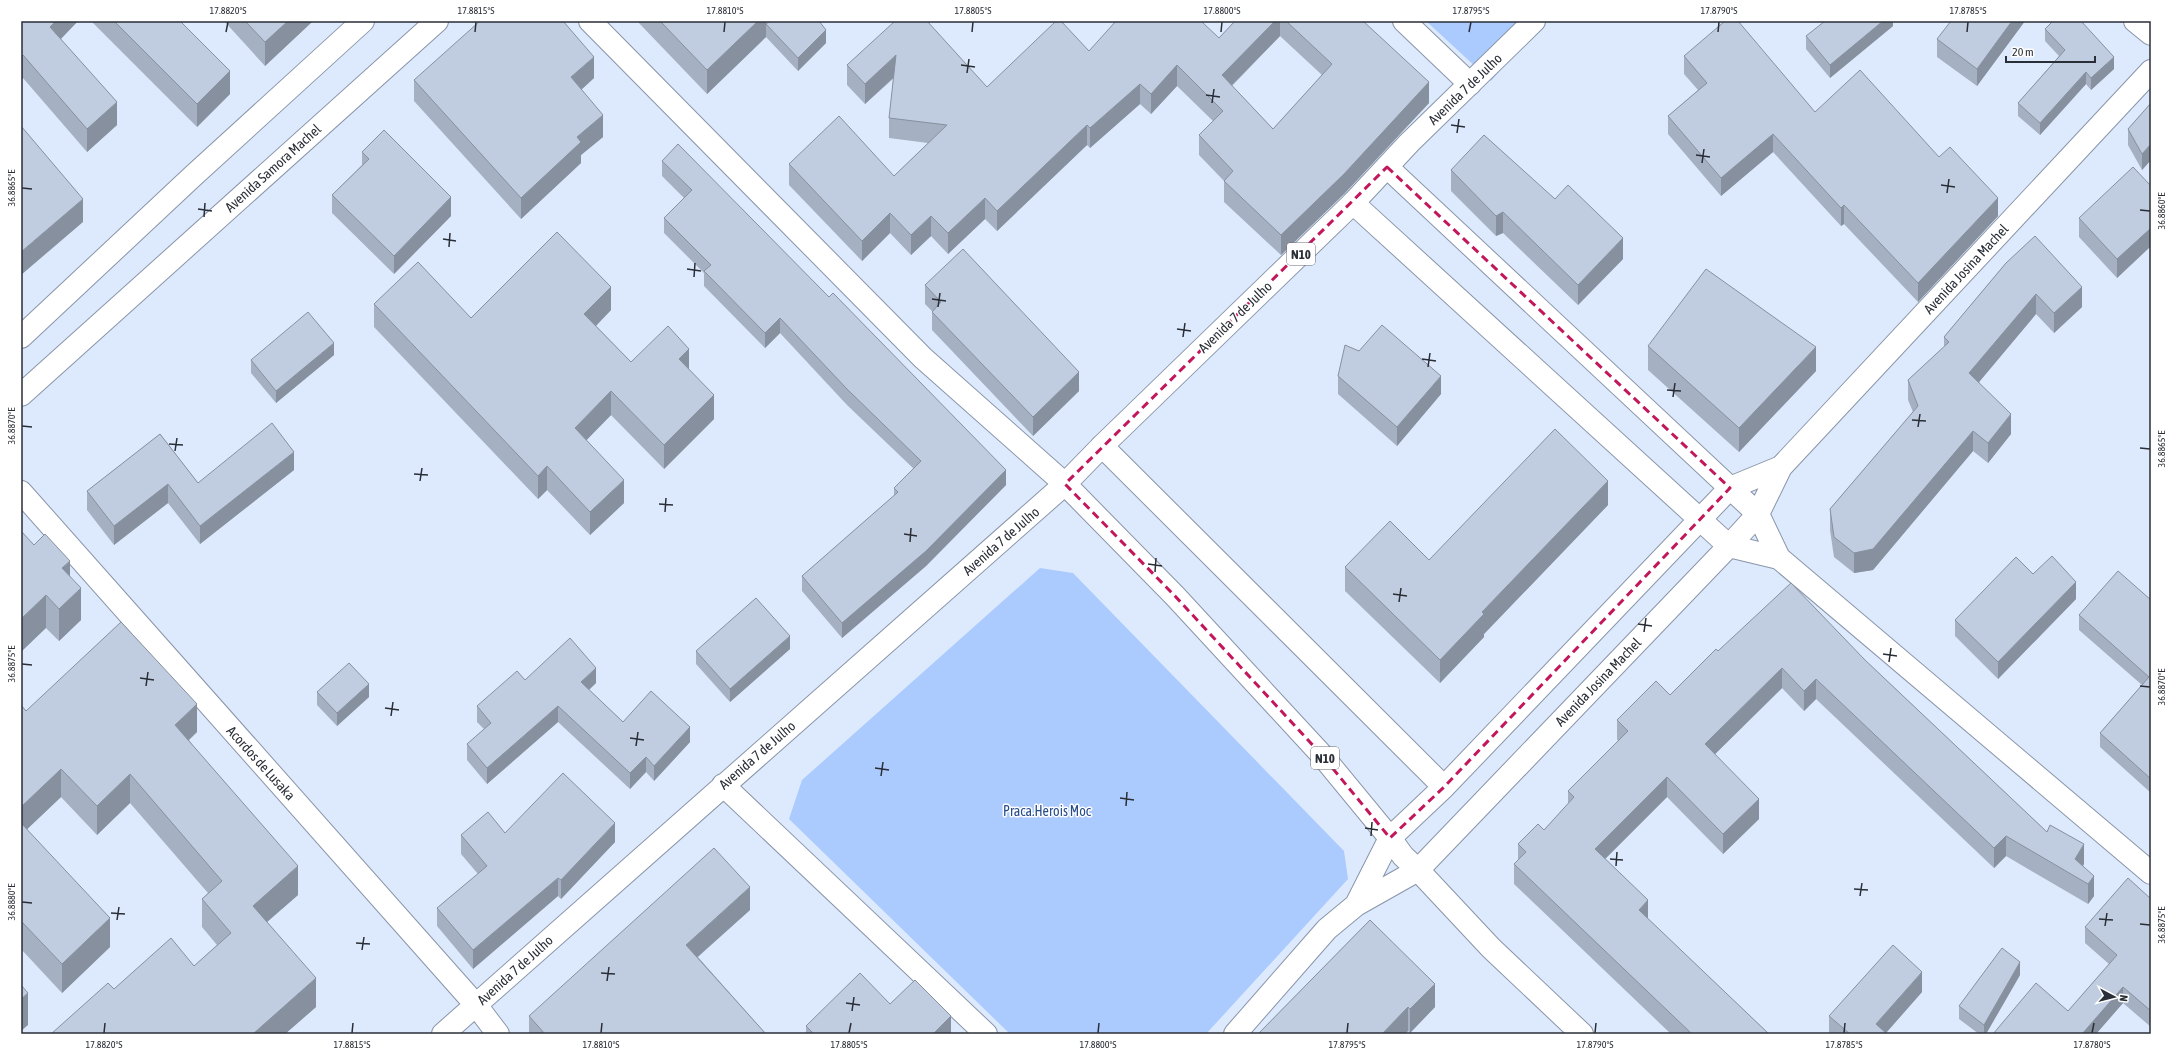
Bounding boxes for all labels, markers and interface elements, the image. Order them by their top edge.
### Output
text: 17.8820°S [210,5,246,16]
text: 17.8815°S [458,5,494,16]
text: 17.8810°S [707,5,743,16]
text: 17.8805°S [955,5,991,16]
text: 17.8800°S [1204,5,1240,16]
text: 17.8795°S [1453,5,1489,16]
text: 17.8790°S [1701,5,1737,16]
text: 17.8785°S [1950,5,1986,16]
scale bar [2006,38,2095,64]
text: 20 m [2012,45,2034,59]
street label: Avenida 7 de Julho [1425,50,1505,128]
street label: Avenida Samora Machel [222,121,324,215]
text: 36.8865°E [6,169,17,207]
text: 36.8860°E [2156,192,2167,230]
street label: Avenida Josina Machel [1920,221,2012,317]
road number: N10 [1287,243,1315,265]
street label: Avenida 7 de Julho [1195,278,1275,356]
text: 36.8870°E [6,407,17,445]
text: 36.8865°E [2156,430,2167,468]
street label: Avenida 7 de Julho [960,504,1042,578]
street label: Avenida Josina Machel [1552,634,1644,729]
text: 36.8875°E [6,645,17,683]
text: 36.8870°E [2156,668,2167,706]
street label: Avenida 7 de Julho [716,718,798,792]
street label: Acordos de Lusaka [224,723,298,803]
road number: N10 [1311,747,1339,769]
park label: Praca.Herois Moc [1003,803,1092,819]
text: 36.8880°E [6,883,17,921]
text: 36.8875°E [2156,906,2167,944]
street label: Avenida 7 de Julho [474,932,556,1008]
north arrow [2094,977,2134,1017]
text: N [2118,994,2130,1002]
text: 17.8820°S [86,1039,122,1050]
text: 17.8815°S [334,1039,370,1050]
text: 17.8810°S [583,1039,619,1050]
text: 17.8805°S [831,1039,867,1050]
text: 17.8800°S [1080,1039,1116,1050]
text: 17.8795°S [1329,1039,1365,1050]
text: 17.8790°S [1577,1039,1613,1050]
text: 17.8785°S [1826,1039,1862,1050]
text: 17.8780°S [2074,1039,2110,1050]

